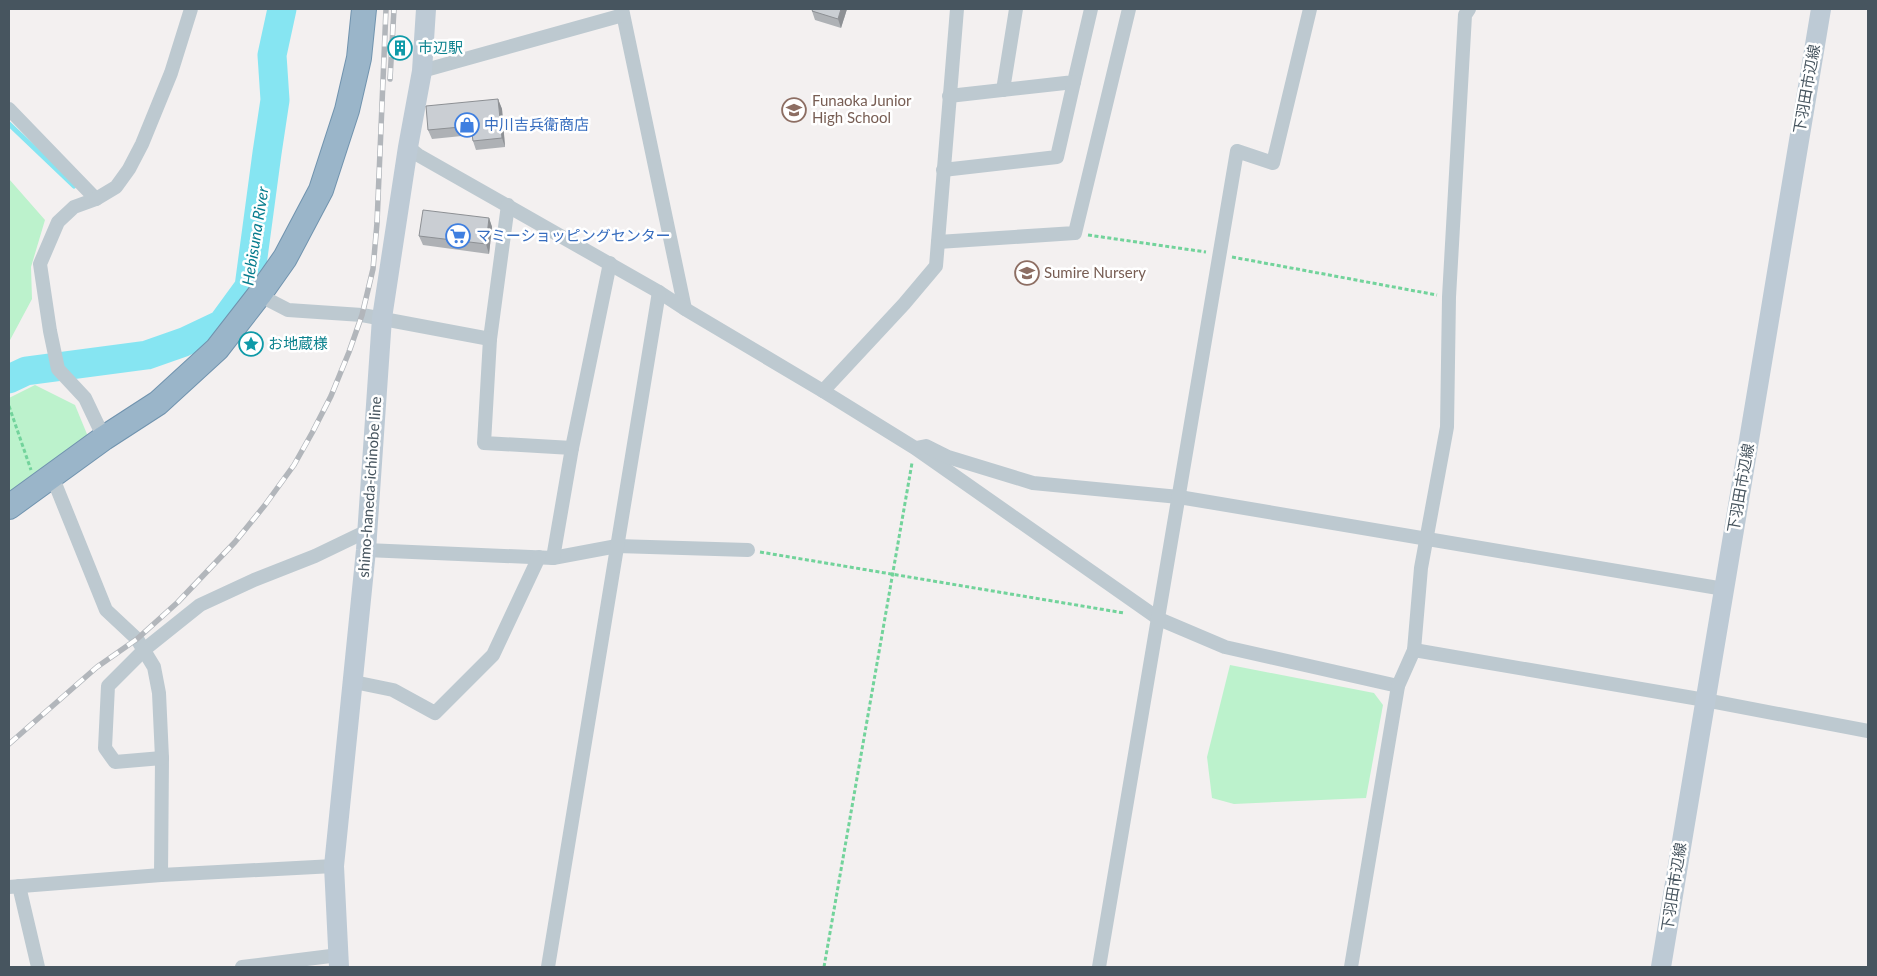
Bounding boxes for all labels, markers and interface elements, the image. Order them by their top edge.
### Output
building icon: 市辺駅 [387,35,413,61]
place label: 市辺駅 [418,38,463,56]
street label: 下羽田市辺線 [1789,43,1823,135]
place label: Funaoka Junior High School [812,91,912,126]
school or university icon: Funaoka Junior High School [781,97,807,123]
shop icon: 中川吉兵衛商店 [454,112,480,138]
place label: 中川吉兵衛商店 [484,115,589,133]
water label: Hebisuna River [237,185,272,287]
supermarket icon: マミーショッピングセンター [445,223,471,249]
place label: マミーショッピングセンター [476,226,671,244]
school or university icon: Sumire Nursery [1014,260,1040,286]
place label: Sumire Nursery [1044,263,1146,281]
place icon: お地蔵様 [238,331,264,357]
place label: お地蔵様 [268,334,328,352]
street label: shimo-haneda-ichinobe line [354,396,384,578]
street label: 下羽田市辺線 [1723,442,1757,534]
street label: 下羽田市辺線 [1657,841,1689,933]

